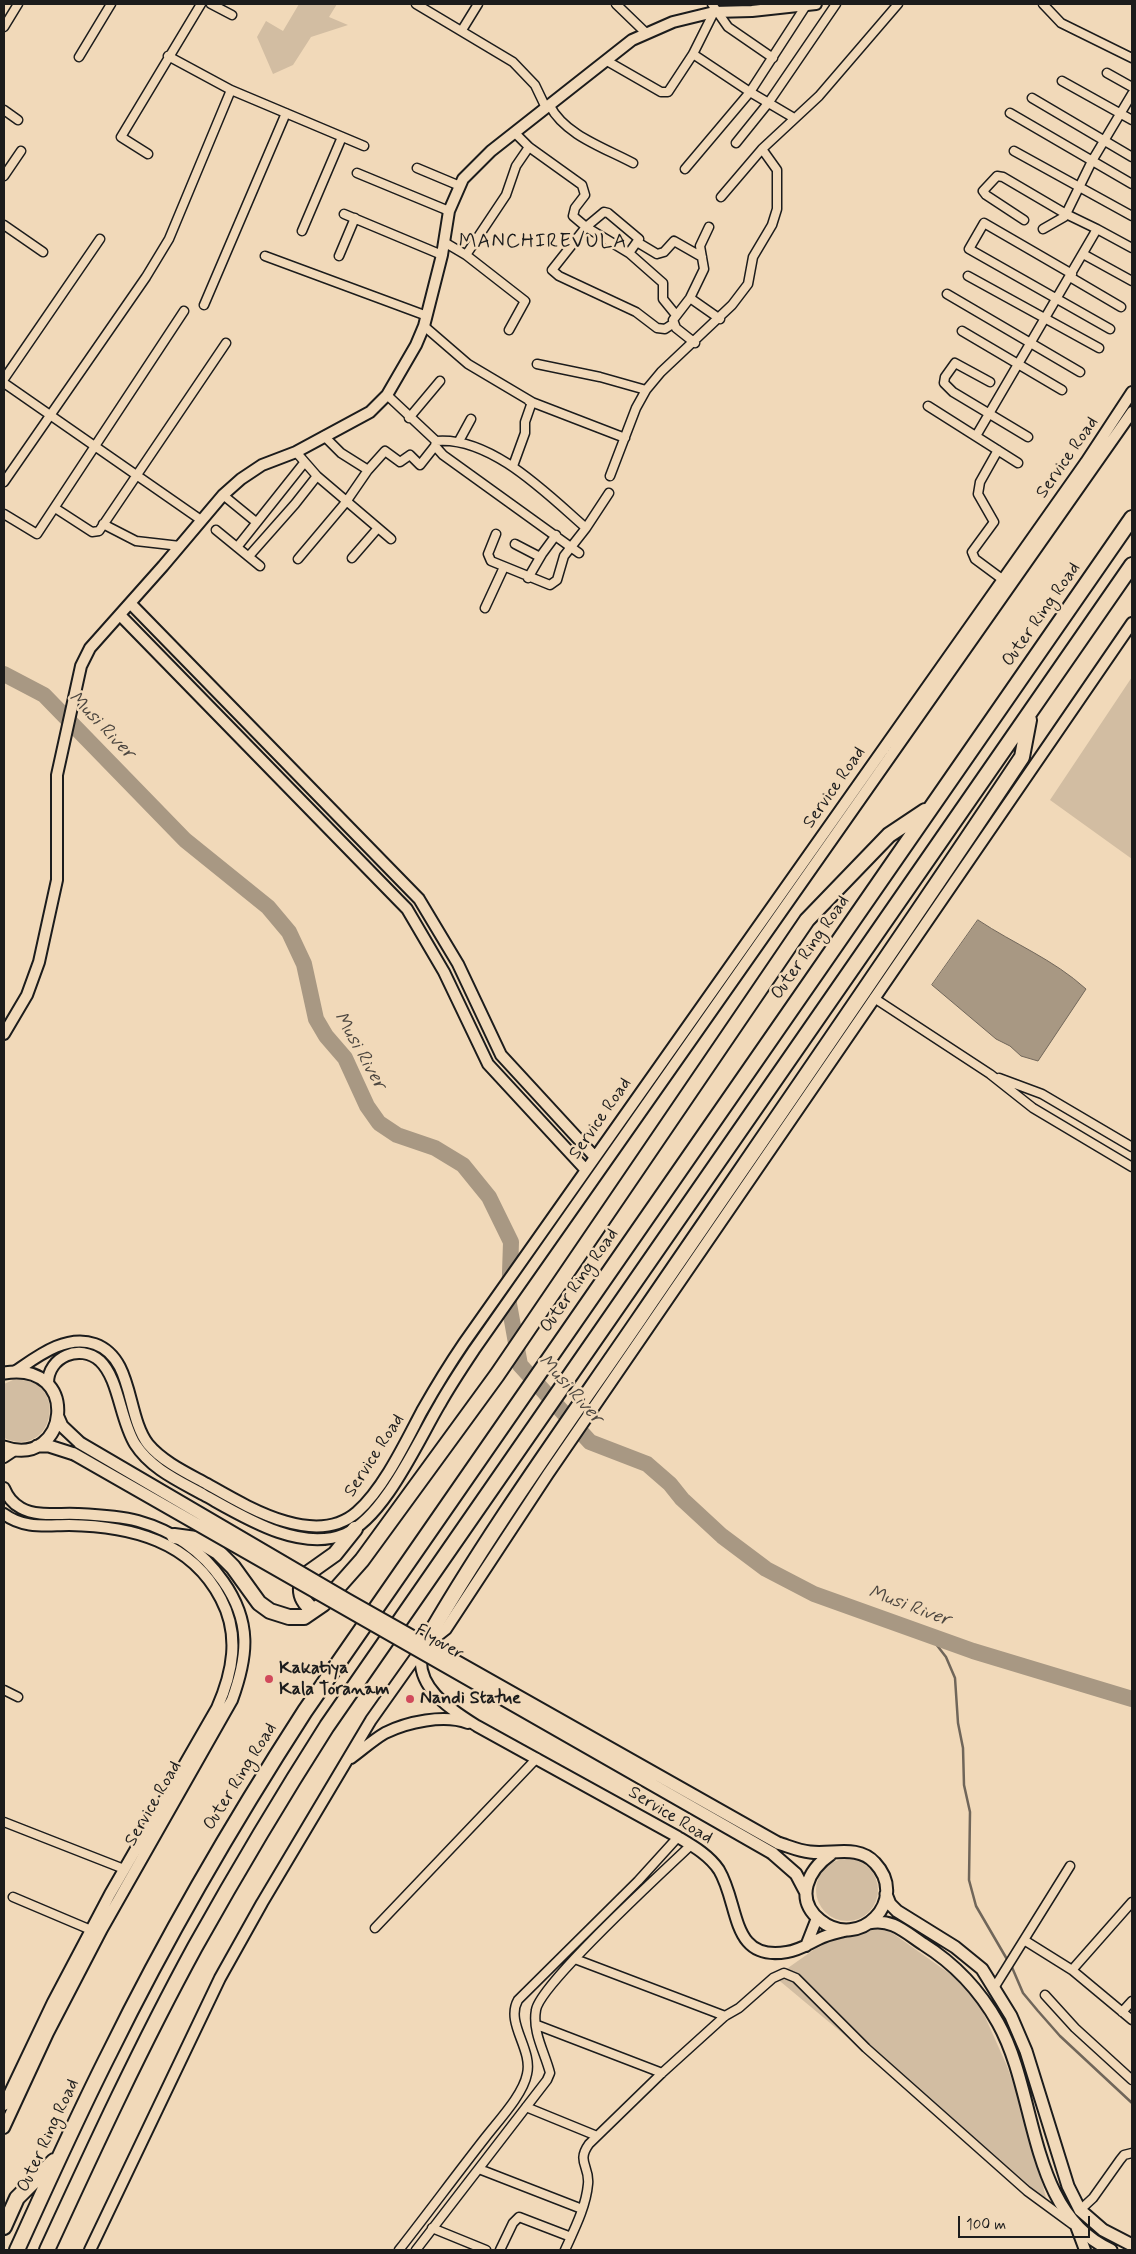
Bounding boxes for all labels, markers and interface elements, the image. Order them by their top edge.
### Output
district label: MANCHIREVULA [457,231,629,255]
street label: Service Road [1032,413,1104,503]
street label: Outer Ring Road [998,559,1086,671]
water label: Musi River [63,687,139,765]
street label: Service Road [799,743,871,833]
street label: Outer Ring Road [767,892,855,1004]
water label: Musi River [328,1008,390,1094]
street label: Service Road [565,1074,637,1164]
street label: Outer Ring Road [536,1225,624,1337]
water label: Musi River [533,1351,607,1429]
street label: Service Road [340,1410,410,1502]
water label: Musi River [865,1582,953,1632]
street label: Flyover [411,1620,467,1666]
place label: Kakatiya Kala Toranam [279,1658,390,1700]
marker: Kakatiya Kala Toranam [263,1673,275,1685]
place label: Nandi Statue [420,1688,521,1710]
marker: Nandi Statue [404,1693,416,1705]
street label: Outer Ring Road [199,1719,283,1835]
street label: Service Road [121,1758,187,1850]
street label: Service Road [624,1782,716,1850]
street label: Outer Ring Road [13,2076,85,2196]
scale bar [961,2206,1094,2238]
text: 100 m [966,2215,1006,2235]

